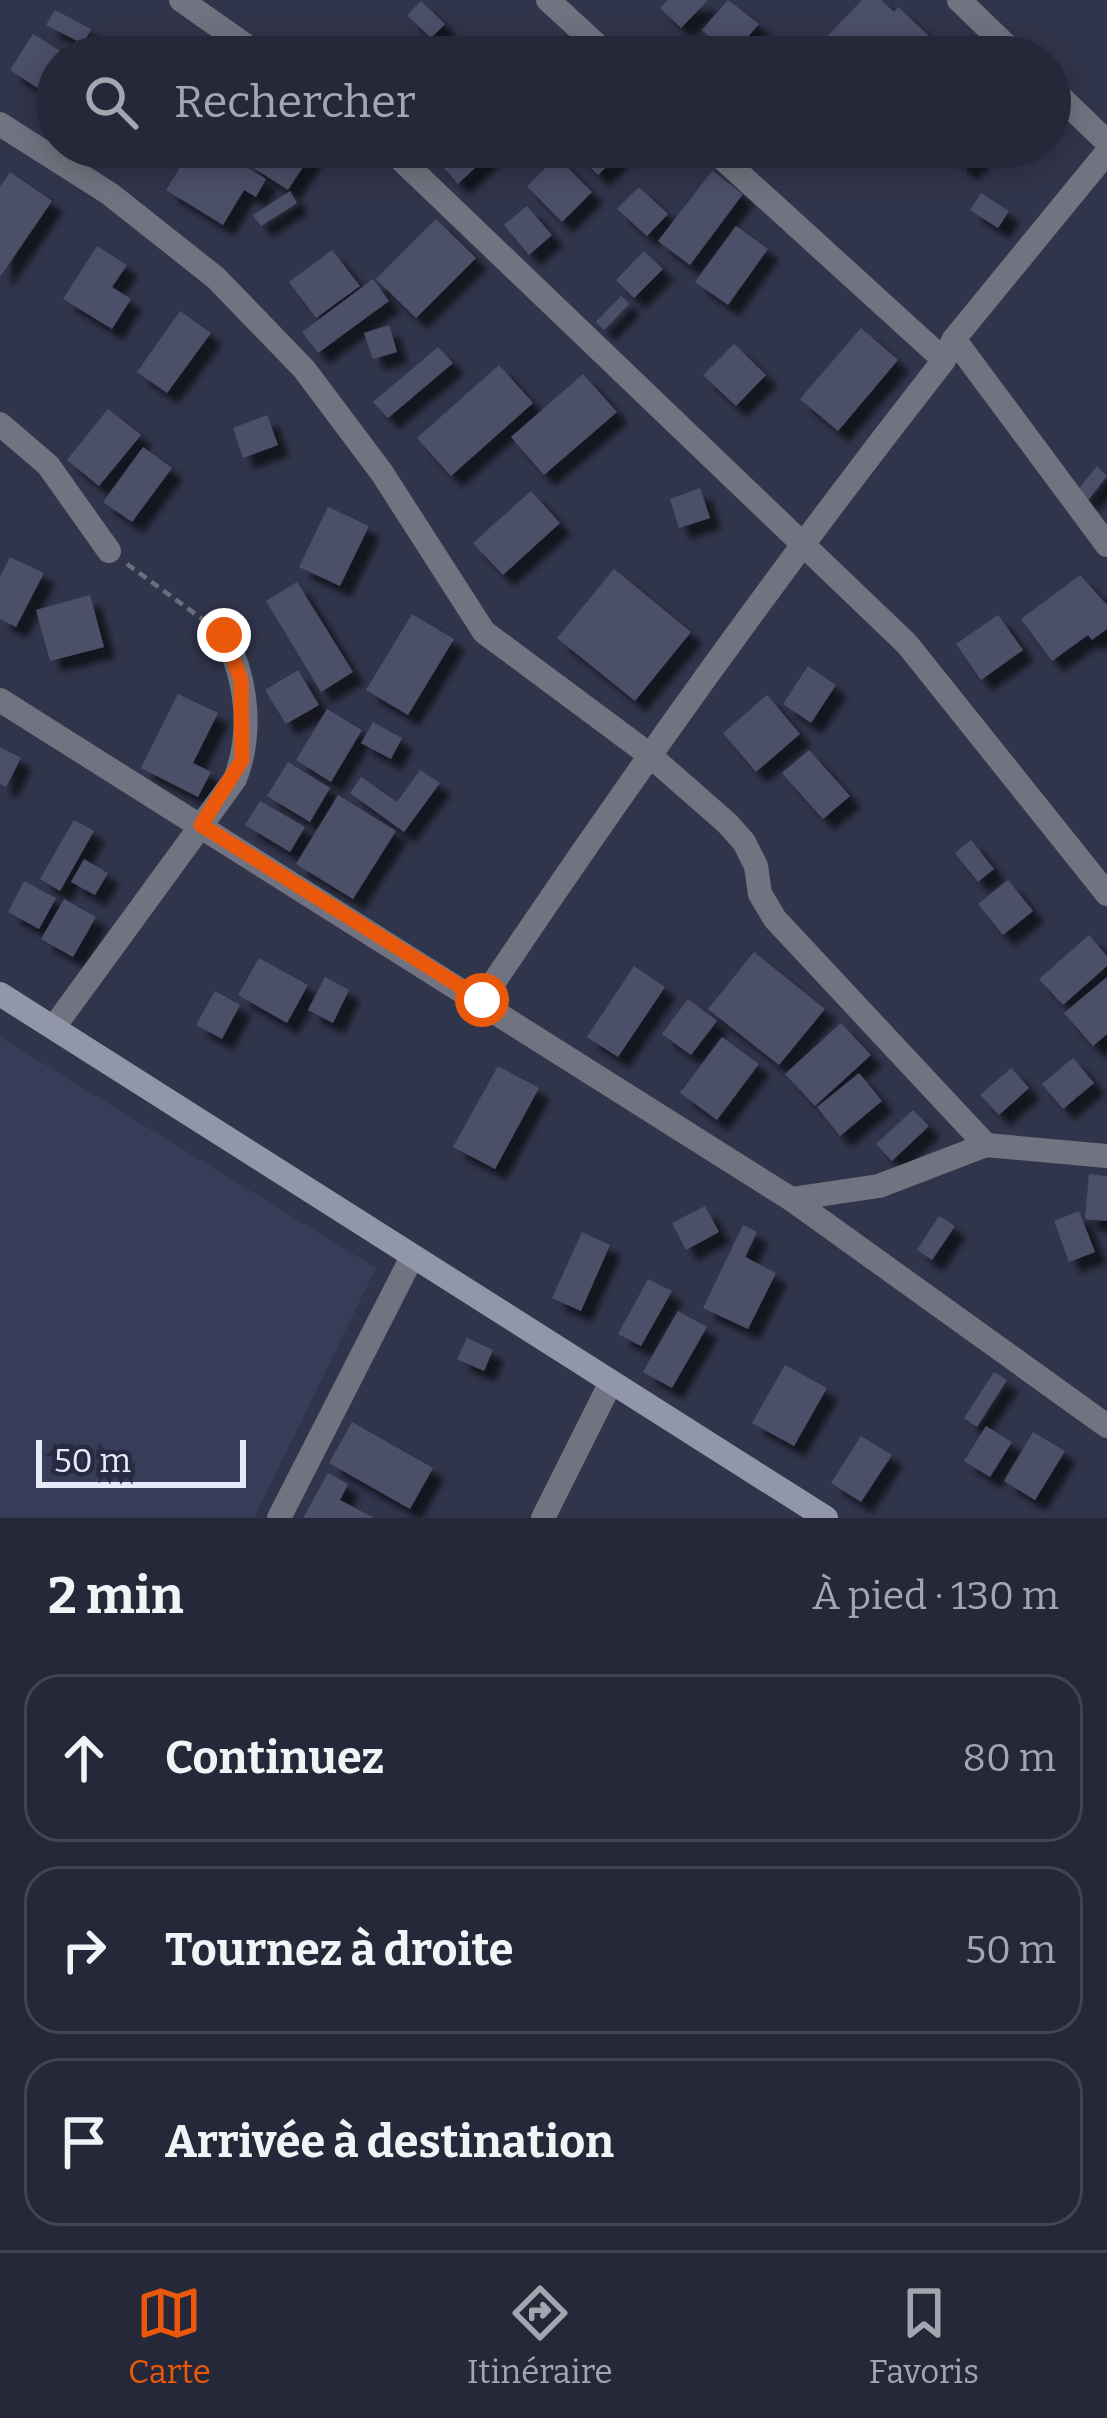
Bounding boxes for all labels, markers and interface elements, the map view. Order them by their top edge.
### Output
search box [36,36,1071,168]
icon: search [78,69,144,135]
text: Rechercher [174,75,416,129]
route end [197,608,251,662]
route start [455,973,509,1027]
scale bar [36,1434,246,1487]
text: 50 m [54,1441,131,1481]
text: 2 min [48,1565,184,1627]
text: À pied · 130 m [812,1573,1059,1619]
icon: ahead [51,1725,117,1791]
text: Continuez [165,1731,384,1785]
text: 80 m [963,1735,1056,1781]
icon: right [51,1917,117,1983]
text: Tournez à droite [165,1923,513,1977]
text: 50 m [965,1927,1056,1973]
icon: arrive [51,2109,117,2175]
text: Arrivée à destination [165,2115,614,2169]
tab: Carte [128,2280,211,2392]
tab: Itinéraire [467,2280,613,2392]
tab: Favoris [869,2280,979,2392]

